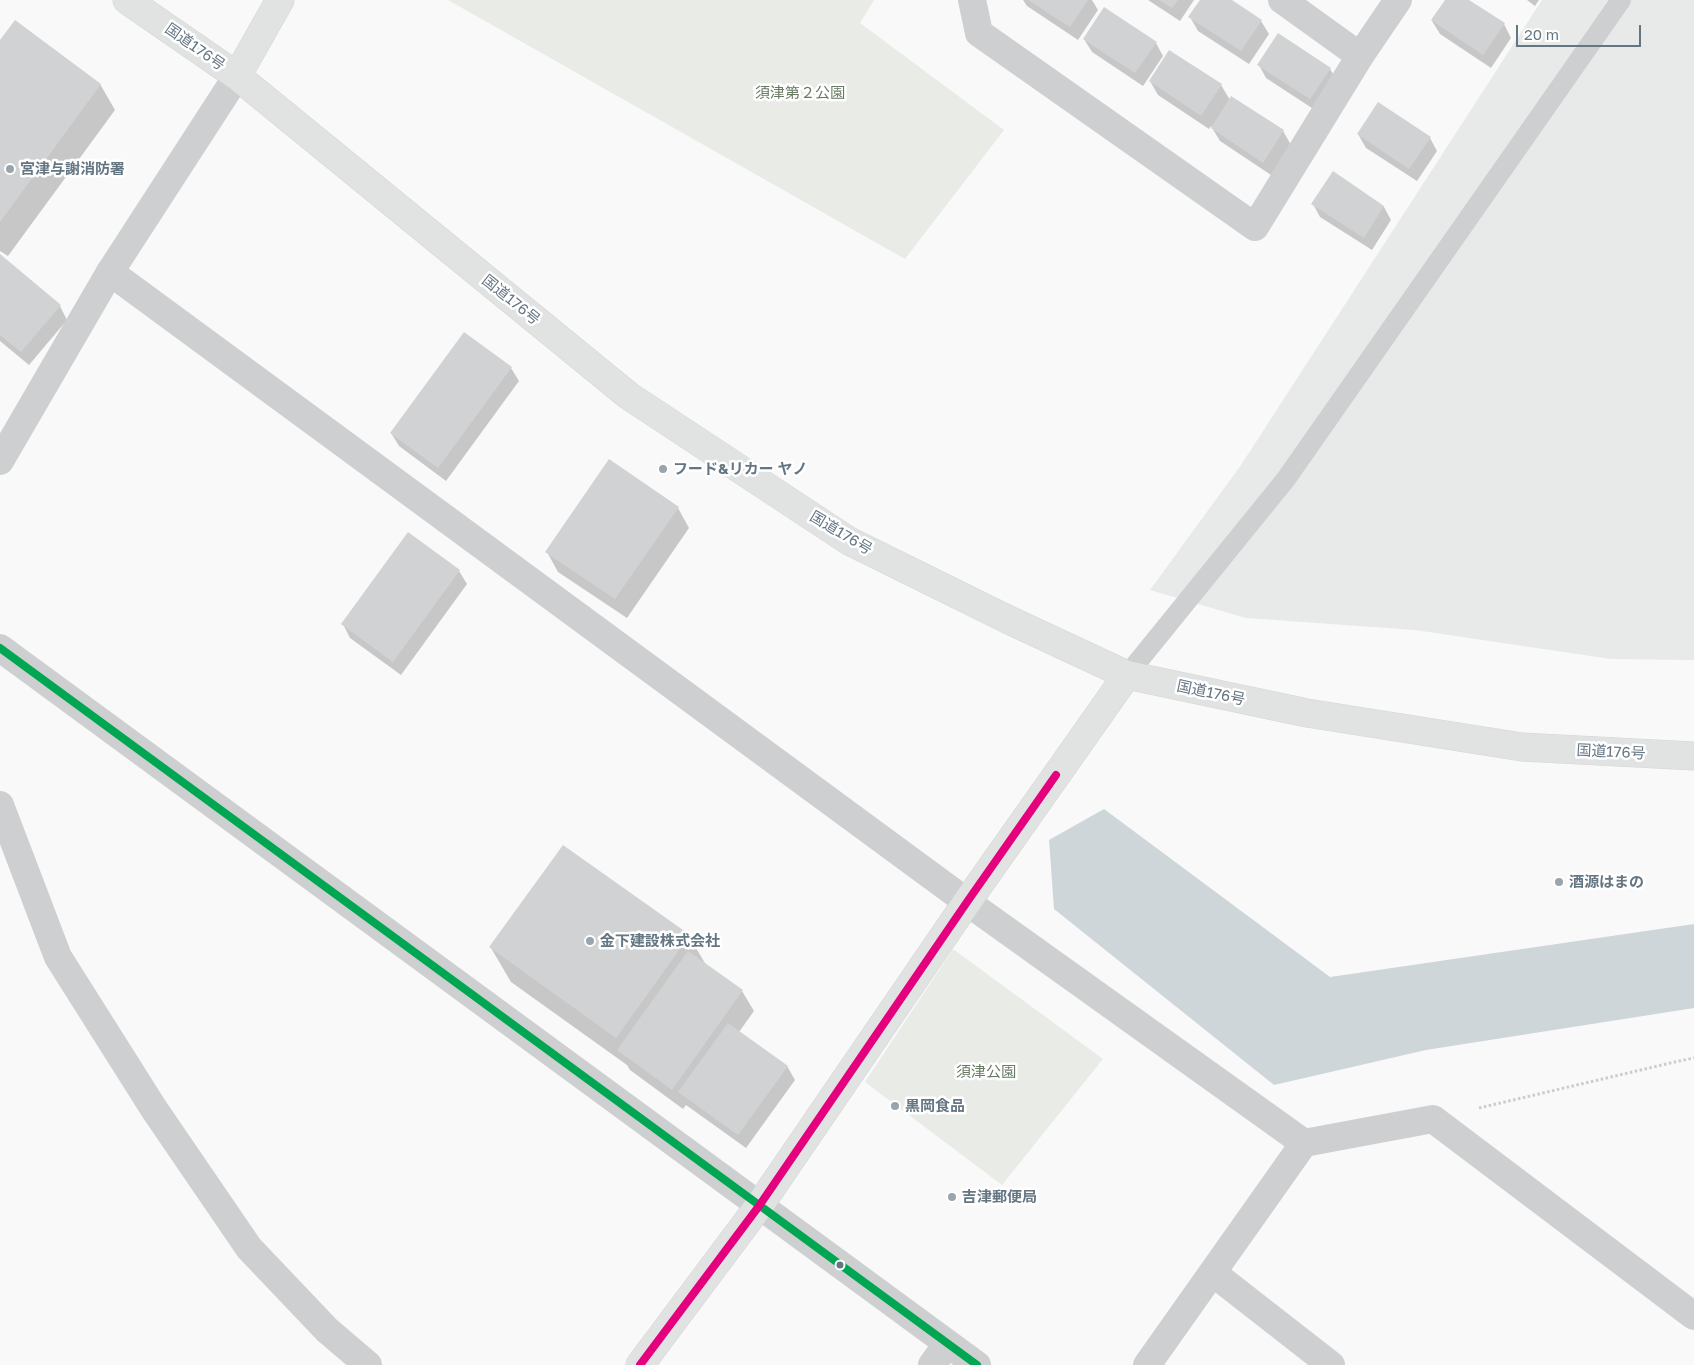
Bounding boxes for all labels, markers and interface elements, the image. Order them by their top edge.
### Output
scale bar [1519,15,1644,47]
street label: 国道176号 [161,20,229,74]
text: 20 m [1524,25,1559,43]
park label: 須津第２公園 [755,84,845,102]
place label: 宮津与謝消防署 [20,160,125,178]
marker: 宮津与謝消防署 [4,163,16,175]
street label: 国道176号 [478,271,544,329]
place label: フード&リカー ヤノ [673,460,807,478]
marker: フード&リカー ヤノ [657,463,669,475]
street label: 国道176号 [807,507,875,559]
street label: 国道176号 [1175,677,1247,709]
street label: 国道176号 [1576,741,1646,763]
place label: 酒源はまの [1569,873,1644,891]
marker: 酒源はまの [1553,876,1565,888]
place label: 金下建設株式会社 [600,932,720,950]
marker: 金下建設株式会社 [584,935,596,947]
park label: 須津公園 [956,1063,1016,1081]
place label: 黒岡食品 [905,1097,965,1115]
marker: 黒岡食品 [889,1100,901,1112]
place label: 吉津郵便局 [962,1188,1037,1206]
marker: 吉津郵便局 [946,1191,958,1203]
unlabelled marker [835,1260,845,1270]

